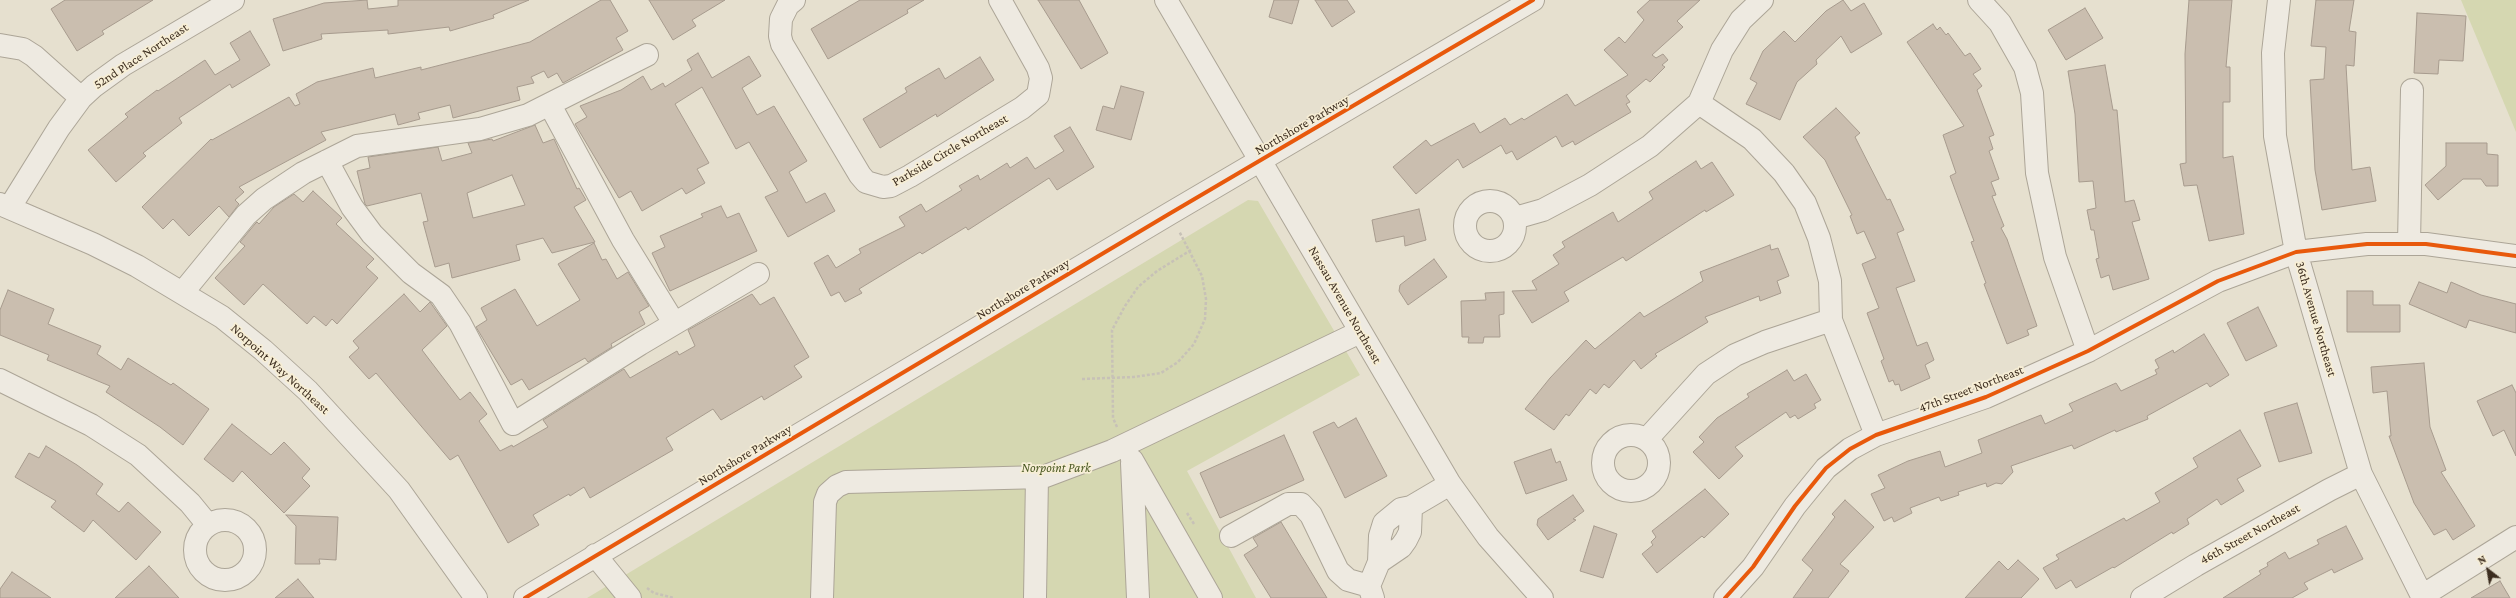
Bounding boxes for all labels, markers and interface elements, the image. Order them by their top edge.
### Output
street label: 52nd Place Northeast [91,20,191,92]
street label: Northshore Parkway [1252,92,1352,158]
street label: Parkside Circle Northeast [889,111,1011,189]
street label: Nassau Avenue Northeast [1305,244,1385,366]
street label: Northshore Parkway [973,255,1073,323]
street label: 36th Avenue Northeast [2292,260,2340,378]
street label: Norpoint Way Northeast [227,321,333,417]
street label: 47th Street Northeast [1916,362,2026,416]
street label: Northshore Parkway [695,421,795,489]
park label: Norpoint Park [1021,460,1091,476]
street label: 46th Street Northeast [2197,500,2303,568]
north arrow [2468,550,2508,590]
text: N [2476,553,2488,567]

